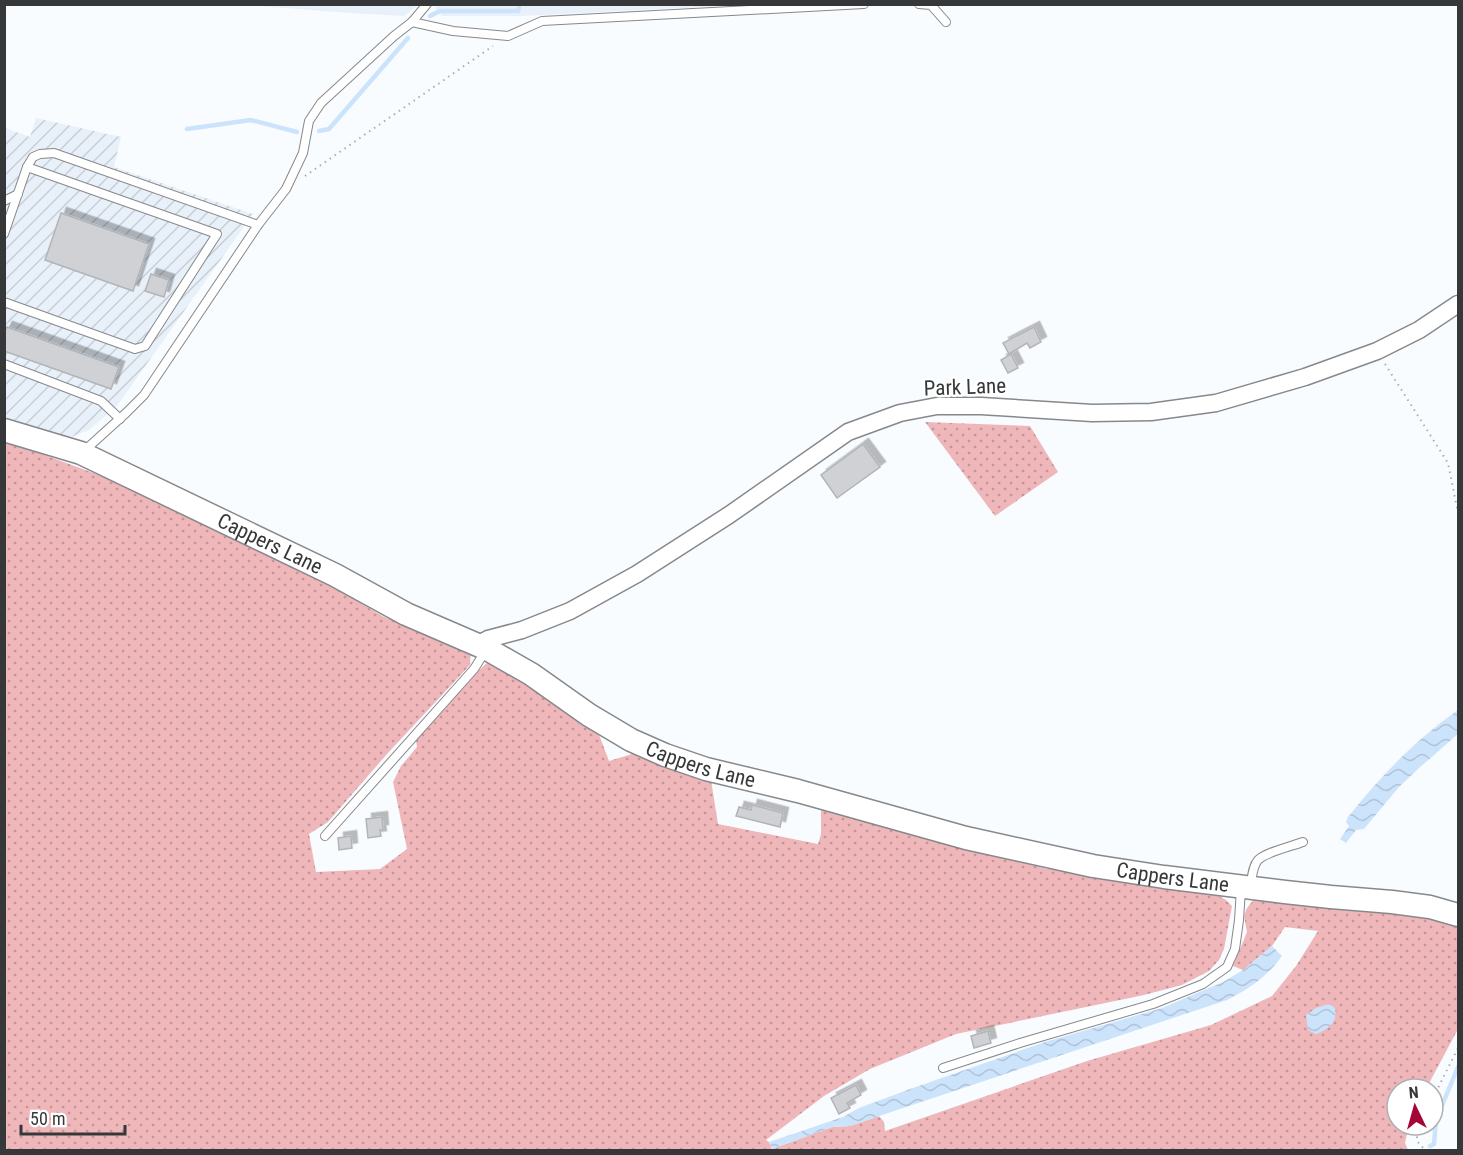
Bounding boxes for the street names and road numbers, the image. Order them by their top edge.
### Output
street label: Park Lane [923,374,1007,400]
street label: Cappers Lane [214,508,326,579]
street label: Cappers Lane [642,736,758,792]
street label: Cappers Lane [1115,858,1231,897]

